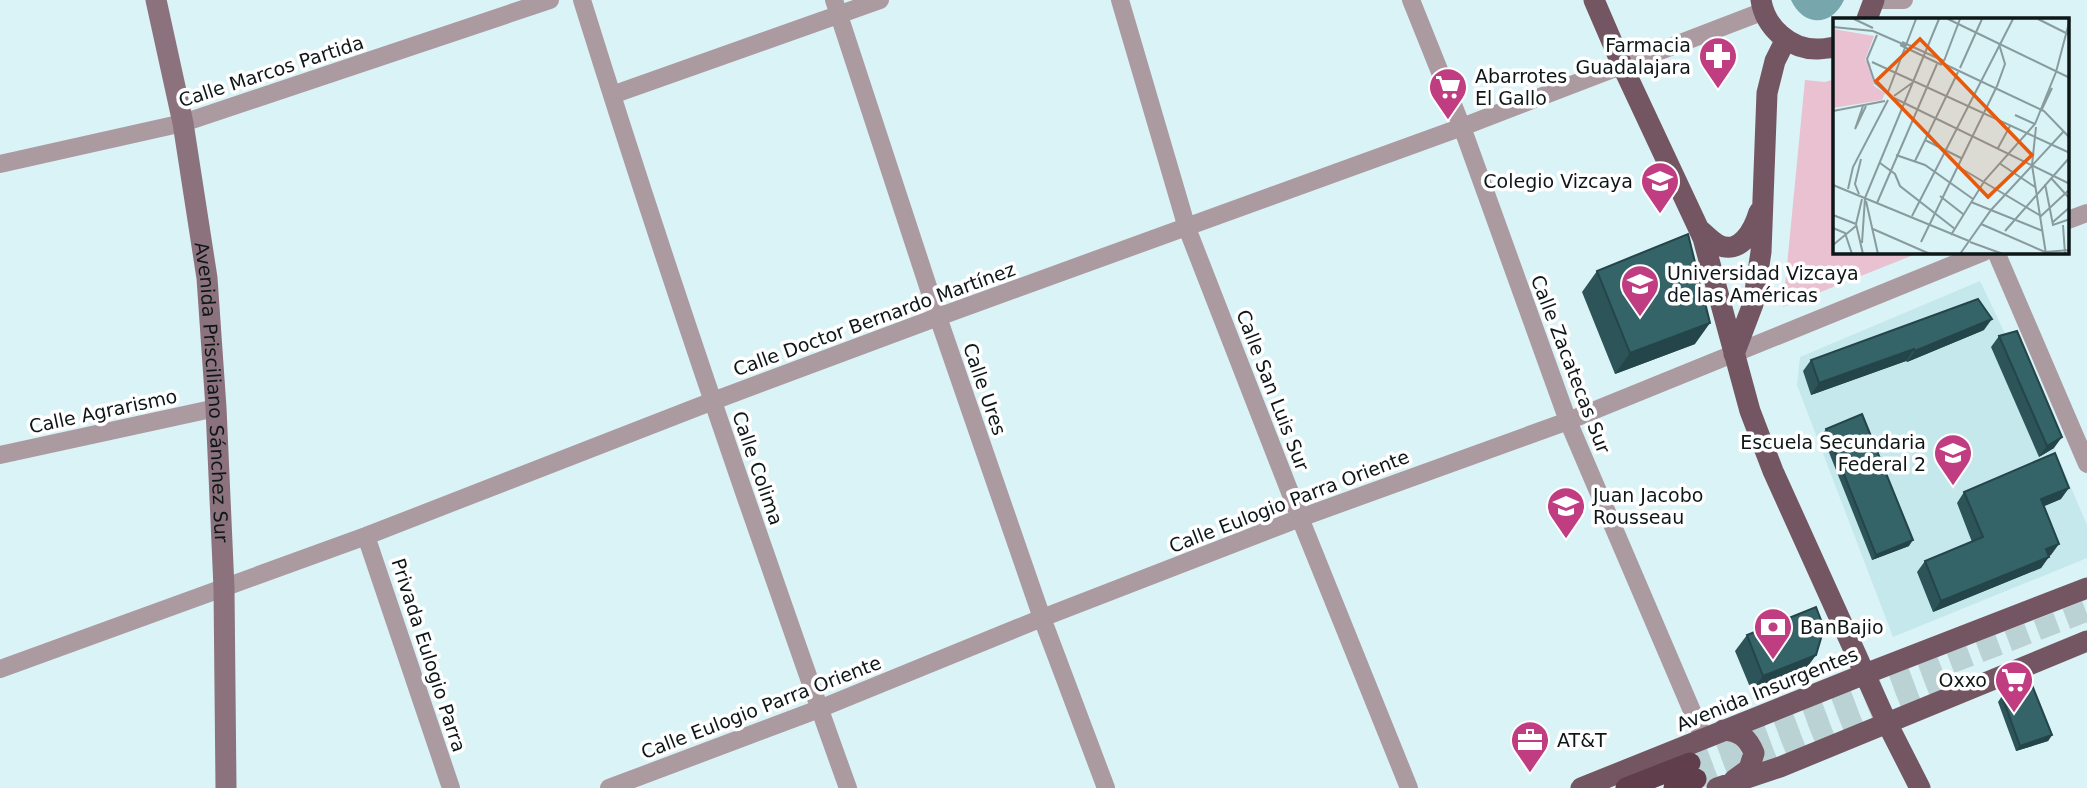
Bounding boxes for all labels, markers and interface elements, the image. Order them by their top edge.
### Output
inset map [1833,18,2070,254]
street label: Calle Marcos Partida [176,31,366,111]
place label: Farmacia Guadalajara [1576,34,1691,78]
pharmacy icon: Farmacia Guadalajara [1697,35,1739,90]
place label: Abarrotes El Gallo [1475,65,1567,109]
supermarket icon: Abarrotes El Gallo [1427,66,1469,121]
school or university icon: Colegio Vizcaya [1639,160,1681,215]
place label: Colegio Vizcaya [1483,170,1633,192]
street label: Avenida Prisciliano Sánchez Sur [191,240,233,543]
street label: Calle Doctor Bernardo Martínez [730,258,1018,380]
place label: Universidad Vizcaya de las Américas [1667,262,1859,306]
school or university icon: Universidad Vizcaya de las Américas [1619,263,1661,318]
street label: Calle Zacatecas Sur [1527,272,1615,456]
street label: Calle San Luis Sur [1232,307,1314,474]
street label: Calle Ures [959,340,1011,438]
street label: Calle Agrarismo [27,385,179,437]
street label: Calle Colima [728,408,788,528]
place label: Escuela Secundaria Federal 2 [1740,431,1926,475]
school or university icon: Escuela Secundaria Federal 2 [1932,432,1974,487]
street label: Calle Eulogio Parra Oriente [1166,445,1412,557]
place label: Juan Jacobo Rousseau [1592,484,1703,528]
school or university icon: Juan Jacobo Rousseau [1545,485,1587,540]
street label: Privada Eulogio Parra [387,556,471,754]
bank icon: BanBajio [1752,606,1794,661]
place label: BanBajio [1800,616,1884,638]
street label: Avenida Insurgentes [1673,643,1861,735]
street label: Calle Eulogio Parra Oriente [638,651,884,763]
supermarket icon: Oxxo [1993,659,2035,714]
place label: Oxxo [1939,669,1987,691]
office icon: AT&T [1509,719,1551,774]
place label: AT&T [1557,729,1607,751]

